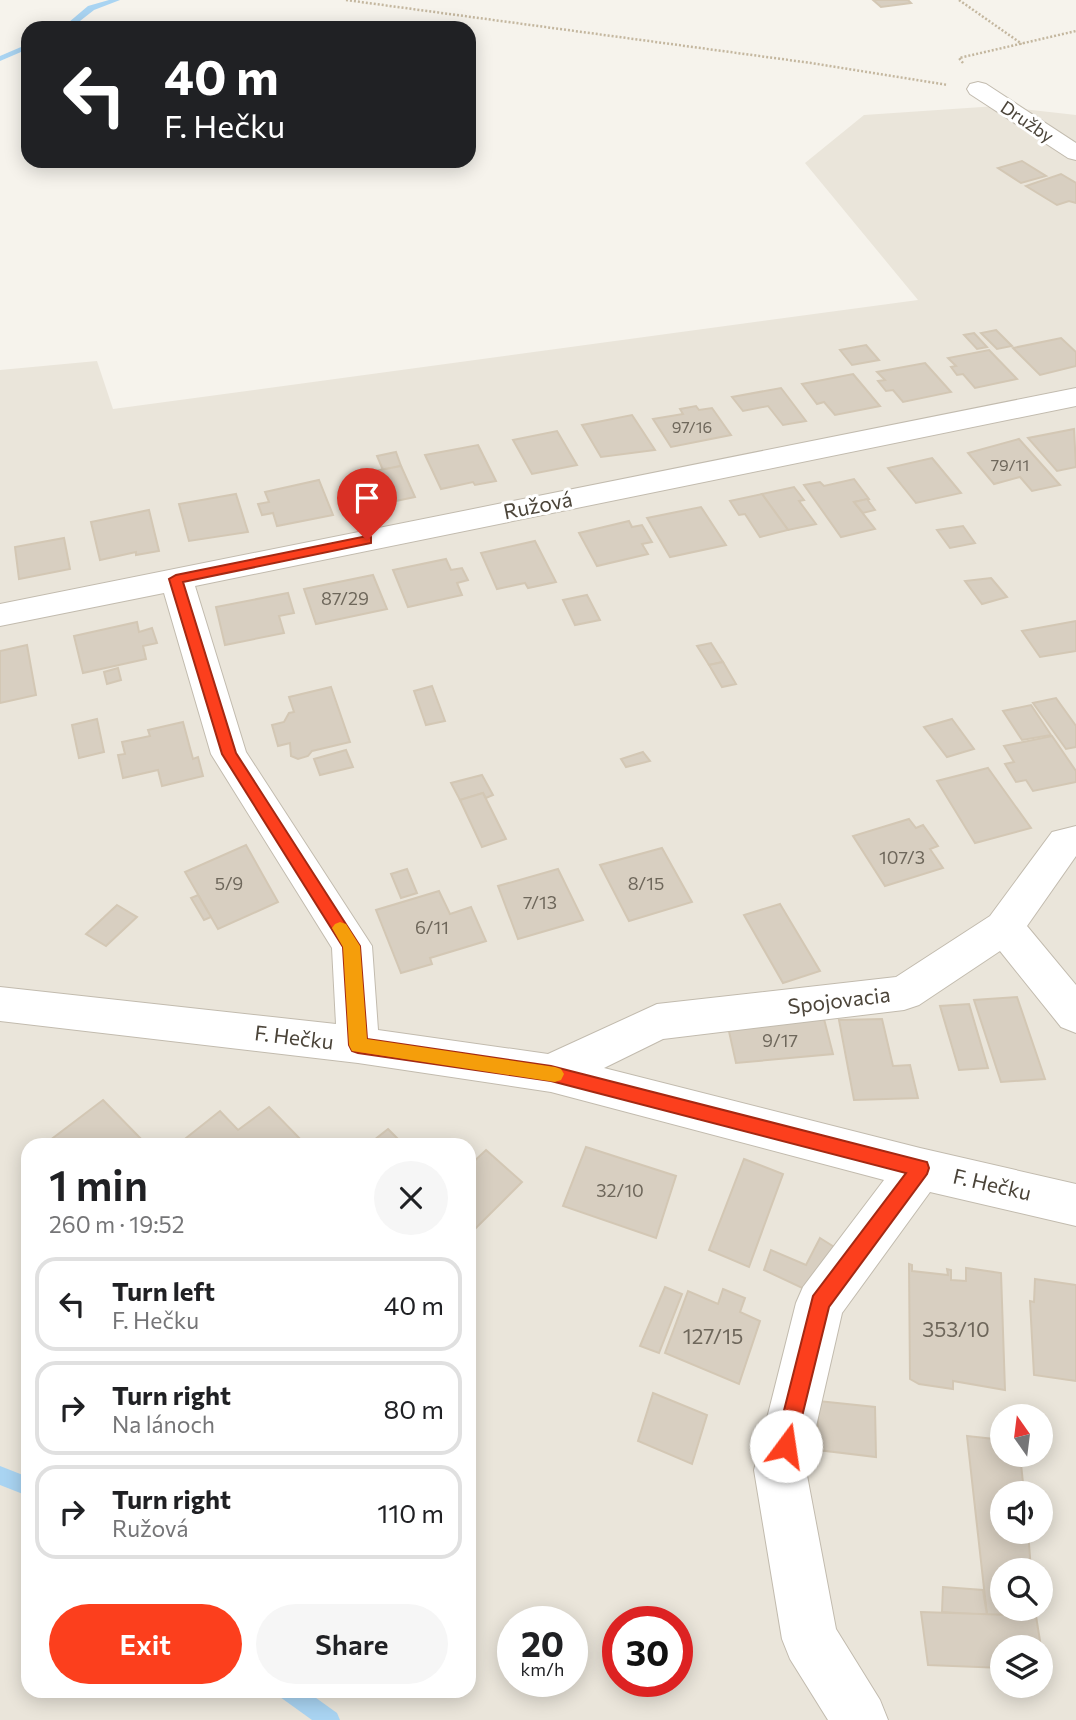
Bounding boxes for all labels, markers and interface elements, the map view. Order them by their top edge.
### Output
text: 40 m [164,45,279,105]
icon: left [49,49,140,140]
street label: Družby [997,96,1058,147]
text: F. Hečku [164,105,285,145]
house number: 97/16 [672,417,712,436]
house number: 79/11 [991,455,1029,474]
pin [337,468,397,540]
icon: arrive [348,479,386,517]
street label: Ružová [501,486,574,523]
house number: 87/29 [321,587,369,609]
house number: 107/3 [879,846,925,868]
house number: 5/9 [215,872,243,894]
house number: 8/15 [628,872,664,894]
house number: 7/13 [523,891,557,913]
house number: 6/11 [415,916,449,938]
street label: Spojovacia [786,981,892,1018]
street label: F. Hečku [253,1019,335,1054]
house number: 9/17 [762,1029,798,1051]
text: 1 min [49,1158,148,1210]
button: close [374,1161,448,1235]
street label: F. Hečku [951,1162,1034,1205]
house number: 32/10 [596,1179,644,1201]
text: 260 m · 19:52 [49,1210,185,1238]
text: Turn left [112,1275,215,1306]
icon: left [53,1285,91,1323]
text: 40 m [384,1289,444,1320]
text: F. Hečku [112,1306,199,1334]
house number: 353/10 [922,1316,990,1341]
house number: 127/15 [683,1323,743,1348]
text: Turn right [112,1379,231,1410]
icon: right [53,1389,91,1427]
text: 80 m [384,1393,444,1424]
north arrow [990,1404,1054,1466]
map controls [990,1404,1053,1698]
position arrow [749,1409,823,1483]
text: Na lánoch [112,1410,215,1438]
button: sound [990,1481,1053,1544]
text: Turn right [112,1483,231,1514]
icon: right [53,1493,91,1531]
text: 110 m [377,1497,444,1528]
text: Ružová [112,1514,188,1542]
button: search [990,1558,1053,1621]
button: Exit [49,1604,242,1684]
button: Share [256,1604,448,1684]
speed limit sign: 30 [602,1606,693,1697]
text: 20 [521,1621,564,1664]
button: layers [990,1635,1053,1698]
text: km/h [521,1658,564,1680]

